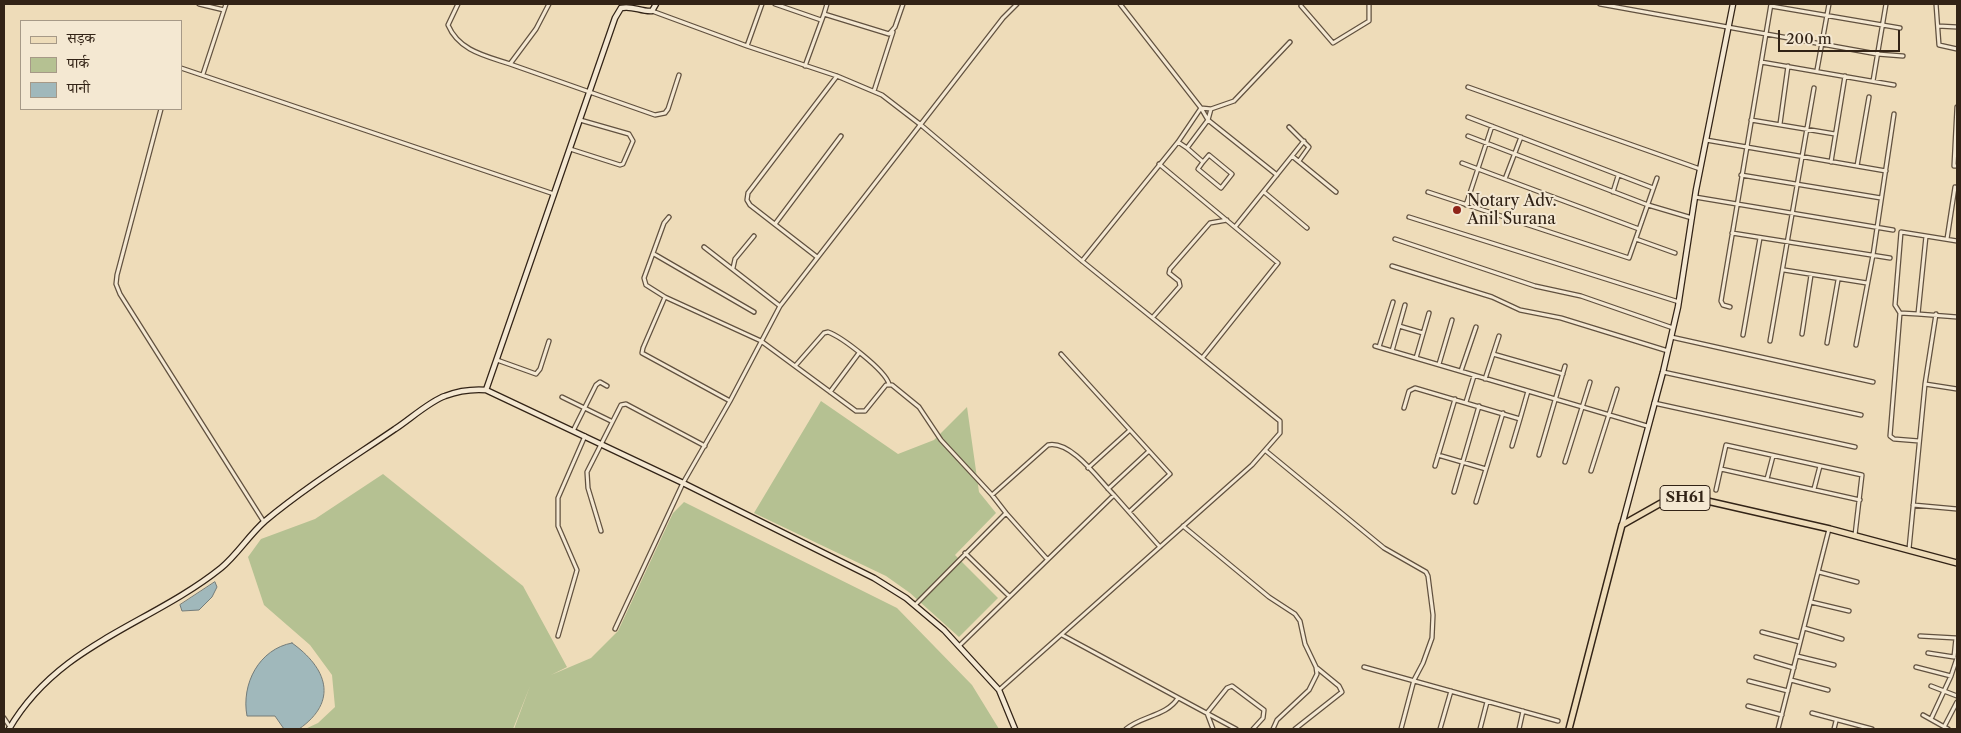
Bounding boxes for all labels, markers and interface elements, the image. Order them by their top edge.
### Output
legend [20,20,182,110]
scale bar [1781,20,1904,52]
text: सड़क [67,28,95,47]
text: 200 m [1786,29,1832,48]
text: पार्क [67,53,89,72]
text: पानी [67,78,90,97]
place label: Notary Adv. Anil Surana [1467,191,1557,229]
marker: Notary Adv. Anil Surana [1451,204,1463,216]
road number: SH61 [1660,486,1710,510]

